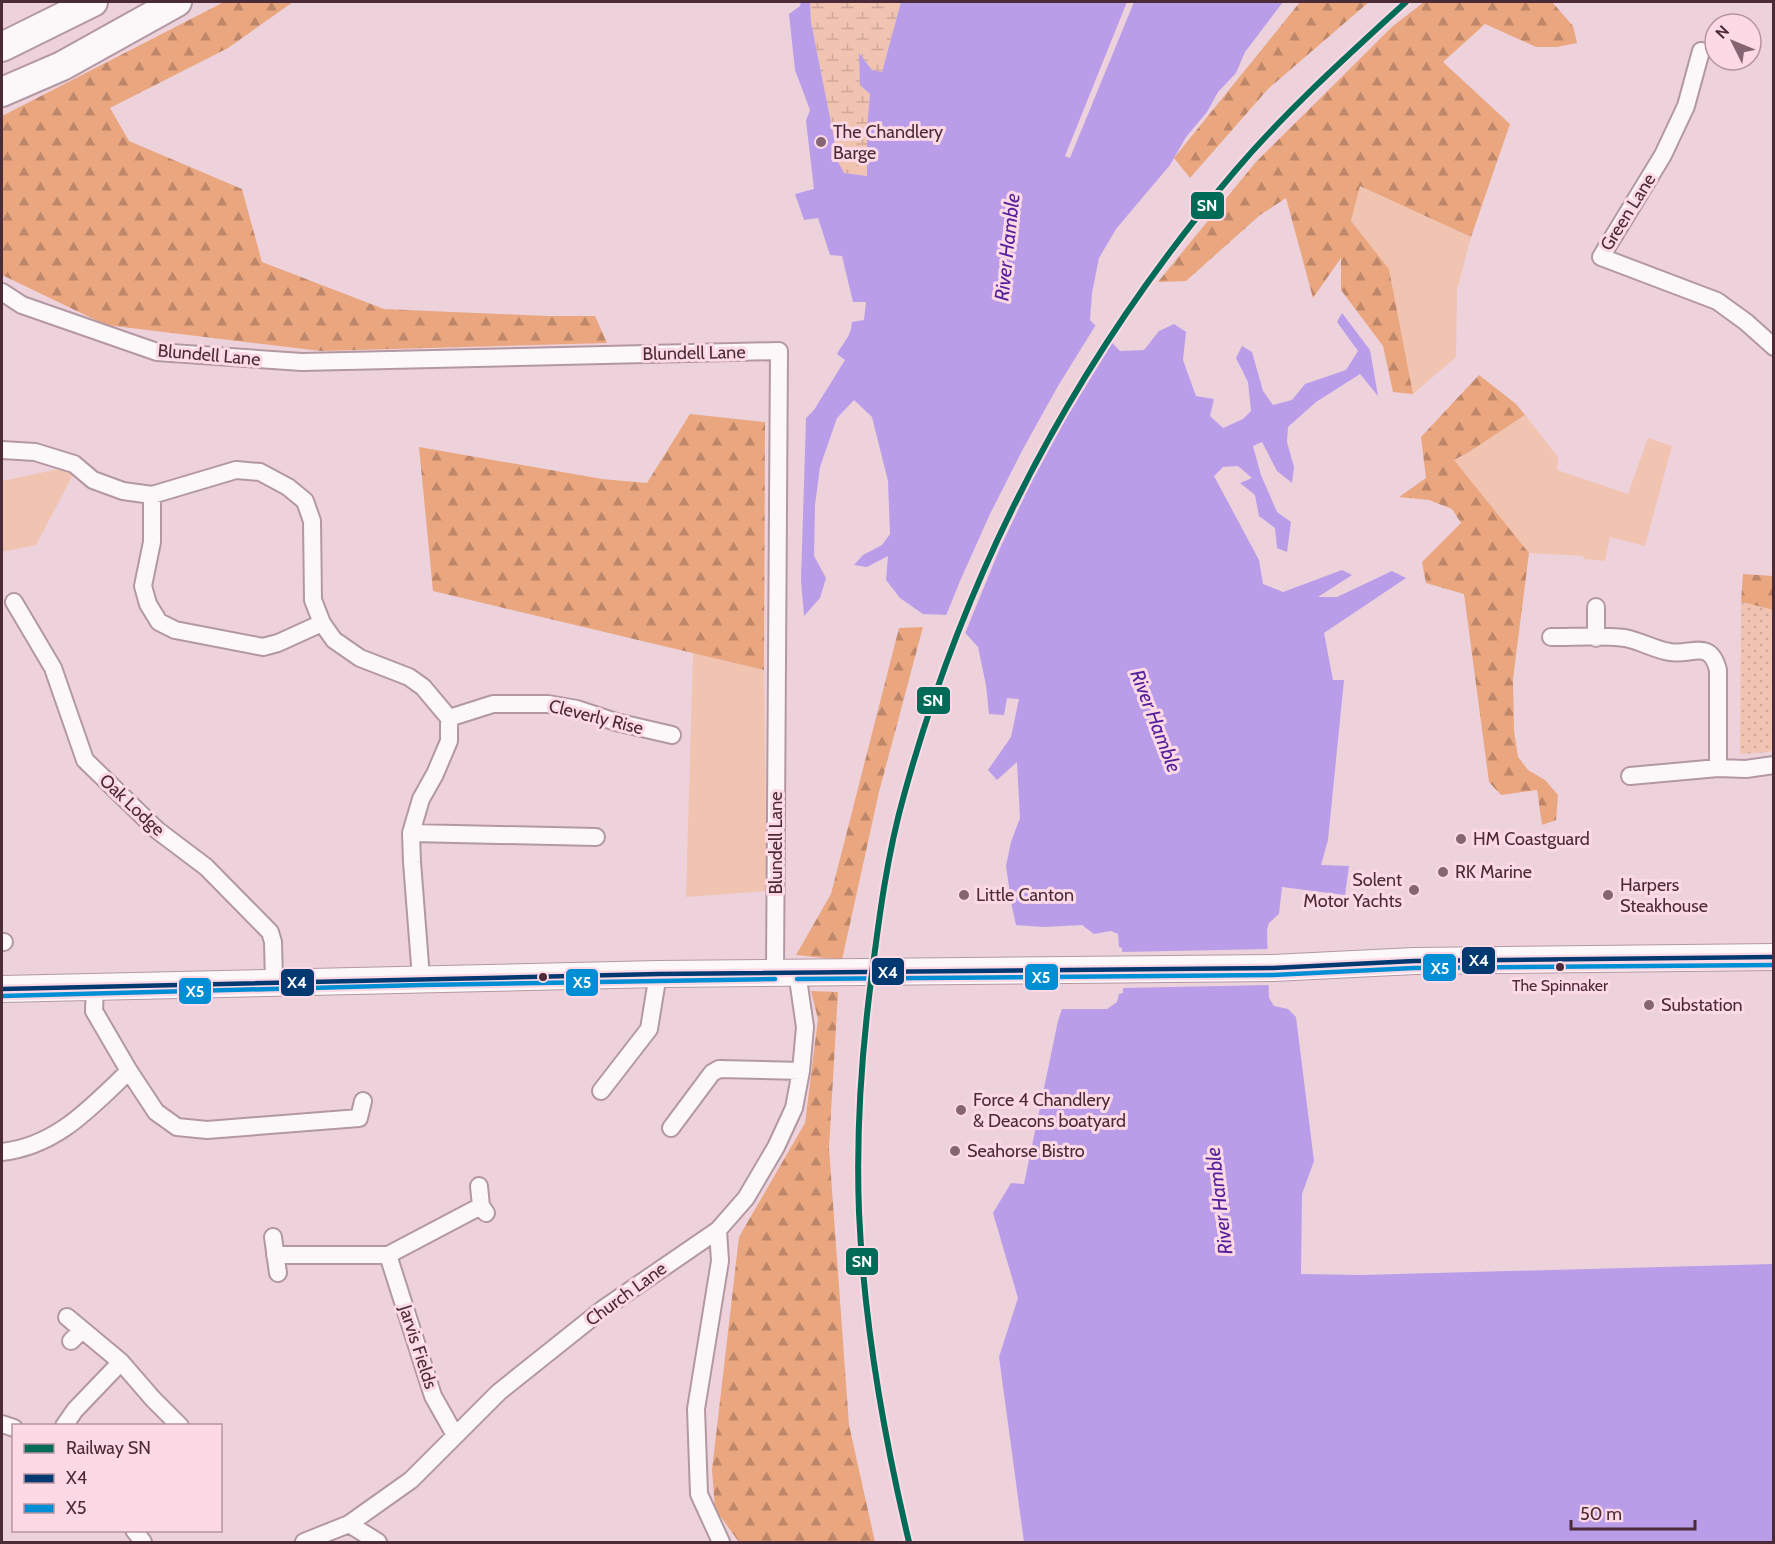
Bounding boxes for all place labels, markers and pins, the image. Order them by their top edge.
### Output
place label: The Chandlery Barge [833,121,943,164]
marker: The Chandlery Barge [814,135,828,149]
place label: HM Coastguard [1473,828,1590,850]
marker: HM Coastguard [1454,832,1468,846]
place label: RK Marine [1455,861,1532,883]
marker: RK Marine [1436,865,1450,879]
place label: Solent Motor Yachts [1303,869,1402,912]
place label: Harpers Steakhouse [1620,874,1708,917]
marker: Solent Motor Yachts [1407,883,1421,897]
place label: Little Canton [976,884,1074,906]
marker: Little Canton [957,888,971,902]
marker: Harpers Steakhouse [1601,888,1615,902]
marker: The Spinnaker [1554,961,1566,973]
unlabelled marker [537,971,549,983]
place label: The Spinnaker [1512,976,1609,995]
place label: Substation [1661,994,1743,1016]
marker: Substation [1642,998,1656,1012]
place label: Force 4 Chandlery & Deacons boatyard [973,1089,1126,1132]
marker: Force 4 Chandlery & Deacons boatyard [954,1103,968,1117]
place label: Seahorse Bistro [967,1140,1085,1162]
marker: Seahorse Bistro [948,1144,962,1158]

